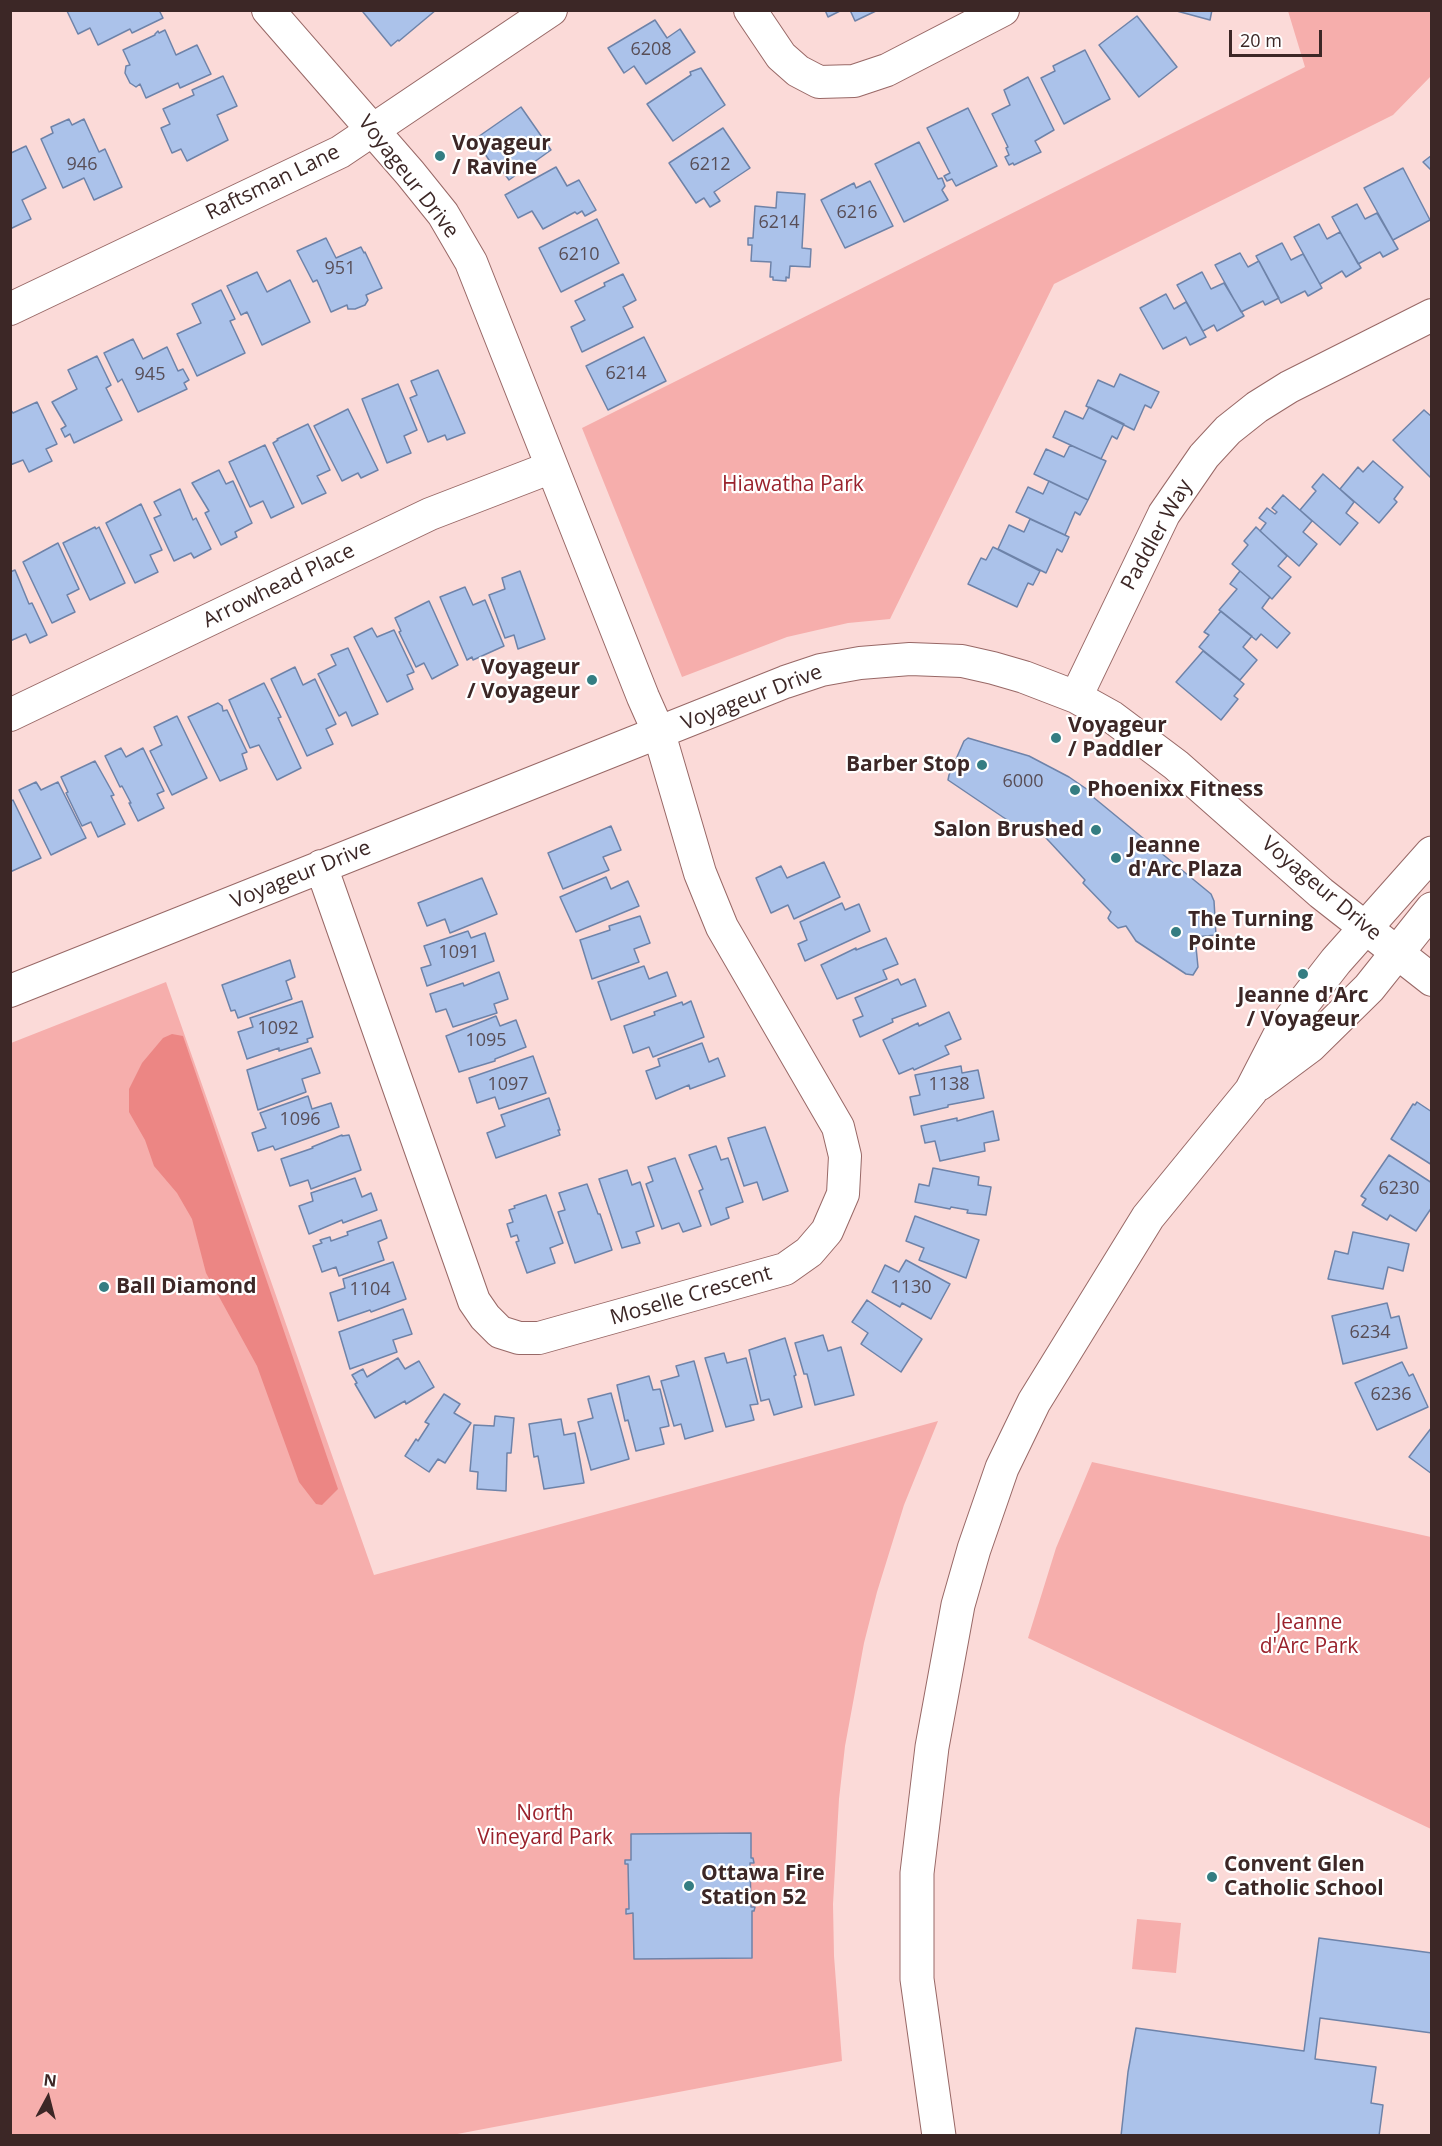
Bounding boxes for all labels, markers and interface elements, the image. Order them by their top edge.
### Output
scale bar [1232,18,1325,56]
text: 20 m [1240,28,1282,52]
house number: 6208 [630,39,672,61]
street label: Voyageur Drive [352,111,464,243]
place label: Voyageur / Ravine [452,131,551,181]
street label: Raftsman Lane [202,140,344,226]
marker: Voyageur / Ravine [433,149,447,163]
house number: 946 [67,154,97,176]
house number: 6212 [689,154,731,176]
house number: 6216 [836,202,878,224]
house number: 6214 [758,212,800,234]
house number: 6210 [558,244,600,266]
house number: 951 [325,258,355,280]
house number: 6214 [605,363,647,385]
house number: 945 [135,364,165,386]
park label: Hiawatha Park [722,472,864,498]
street label: Paddler Way [1116,475,1198,595]
street label: Arrowhead Place [199,538,359,634]
place label: Voyageur / Voyageur [467,655,580,705]
street label: Voyageur Drive [678,660,826,736]
marker: Voyageur / Voyageur [585,673,599,687]
place label: Voyageur / Paddler [1068,713,1167,763]
marker: Voyageur / Paddler [1049,731,1063,745]
place label: Barber Stop [846,752,970,778]
marker: Barber Stop [975,758,989,772]
house number: 6000 [1002,771,1044,793]
place label: Phoenixx Fitness [1087,777,1263,803]
marker: Phoenixx Fitness [1068,783,1082,797]
place label: Salon Brushed [934,817,1084,843]
marker: Salon Brushed [1089,823,1103,837]
street label: Voyageur Drive [1256,832,1386,946]
place label: Jeanne d'Arc Plaza [1128,833,1242,883]
street label: Voyageur Drive [227,835,375,915]
marker: Jeanne d'Arc Plaza [1109,851,1123,865]
place label: The Turning Pointe [1188,907,1313,957]
marker: The Turning Pointe [1169,925,1183,939]
house number: 1091 [438,942,480,964]
marker: Jeanne d'Arc / Voyageur [1296,967,1310,981]
place label: Jeanne d'Arc / Voyageur [1237,983,1369,1033]
house number: 1092 [257,1018,299,1040]
house number: 1095 [465,1030,507,1052]
house number: 1097 [487,1074,529,1096]
house number: 1138 [928,1074,970,1096]
house number: 1096 [279,1109,321,1131]
house number: 6230 [1378,1178,1420,1200]
street label: Moselle Crescent [607,1261,775,1331]
place label: Ball Diamond [116,1274,256,1300]
house number: 1130 [890,1277,932,1299]
house number: 1104 [349,1279,391,1301]
marker: Ball Diamond [97,1280,111,1294]
house number: 6234 [1349,1322,1391,1344]
house number: 6236 [1370,1384,1412,1406]
park label: Jeanne d'Arc Park [1260,1610,1358,1660]
park label: North Vineyard Park [477,1801,613,1851]
place label: Convent Glen Catholic School [1224,1852,1384,1902]
place label: Ottawa Fire Station 52 [701,1861,825,1911]
marker: Convent Glen Catholic School [1205,1870,1219,1884]
marker: Ottawa Fire Station 52 [682,1879,696,1893]
north arrow [18,2068,78,2128]
text: N [42,2068,58,2092]

